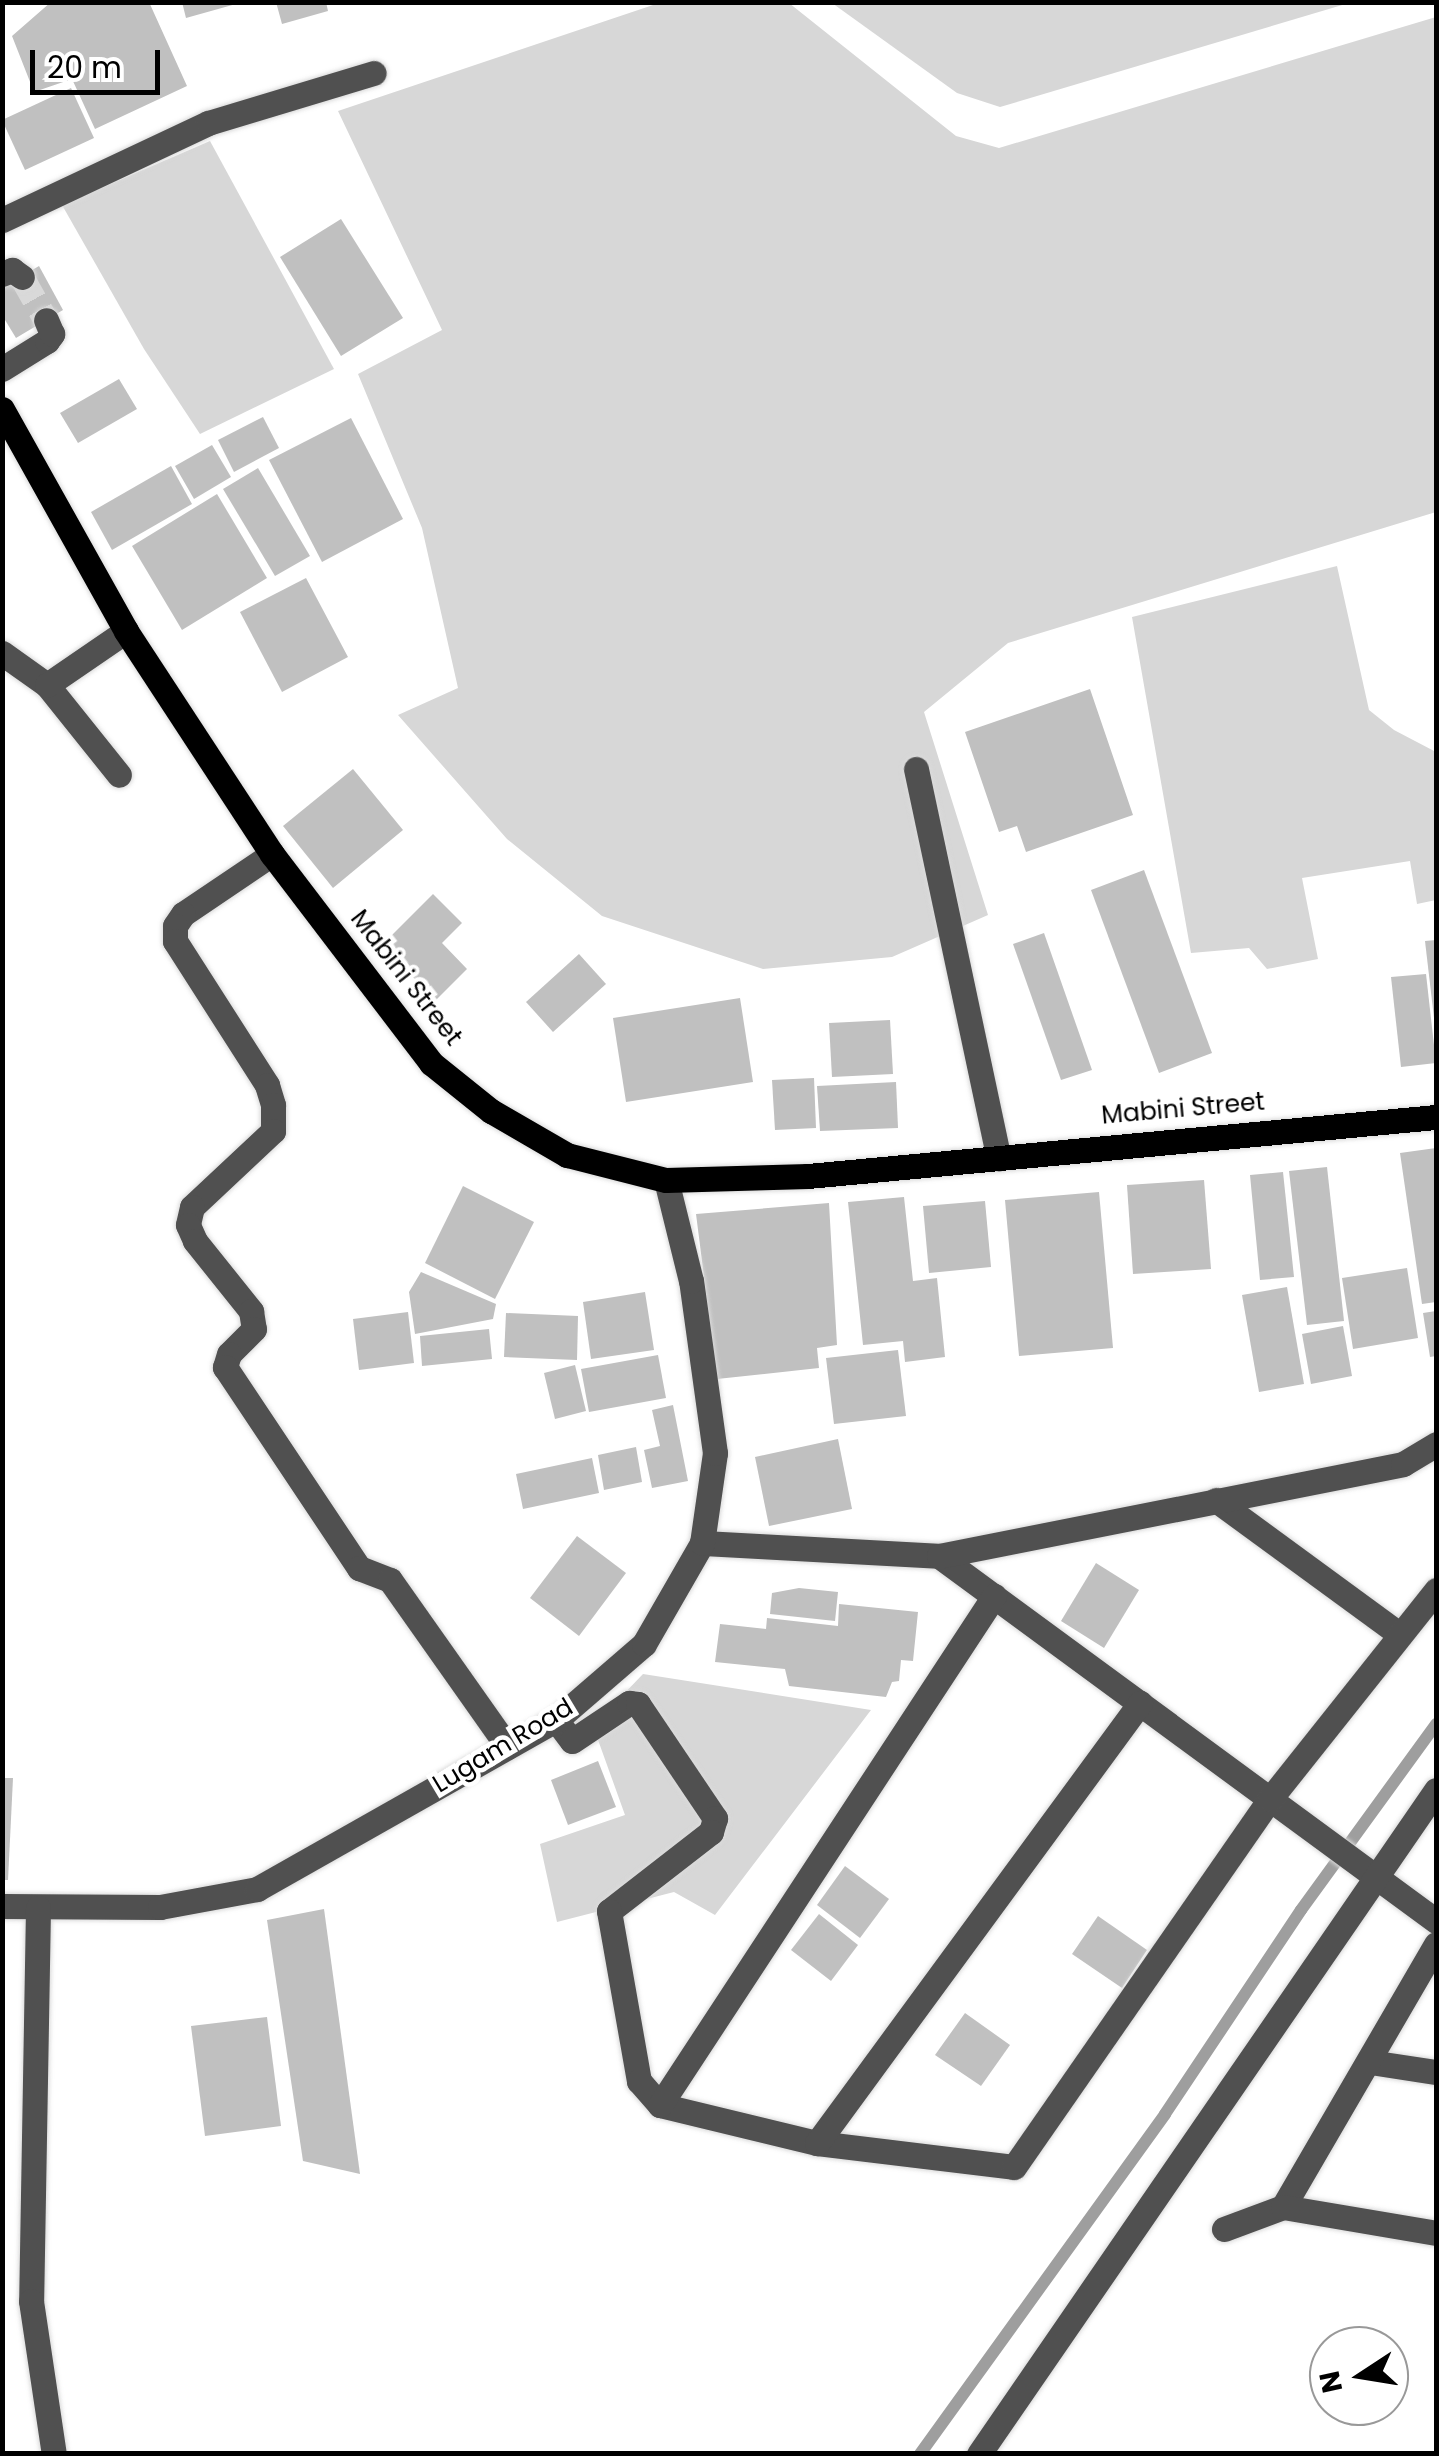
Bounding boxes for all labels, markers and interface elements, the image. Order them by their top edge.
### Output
scale bar [35,30,165,92]
text: 20 m [47,46,122,89]
street label: Mabini Street [344,904,468,1052]
street label: Mabini Street [1100,1087,1266,1131]
street label: Lugam Road [428,1692,578,1800]
north arrow [1309,2326,1409,2426]
text: N [1310,2368,1352,2396]

